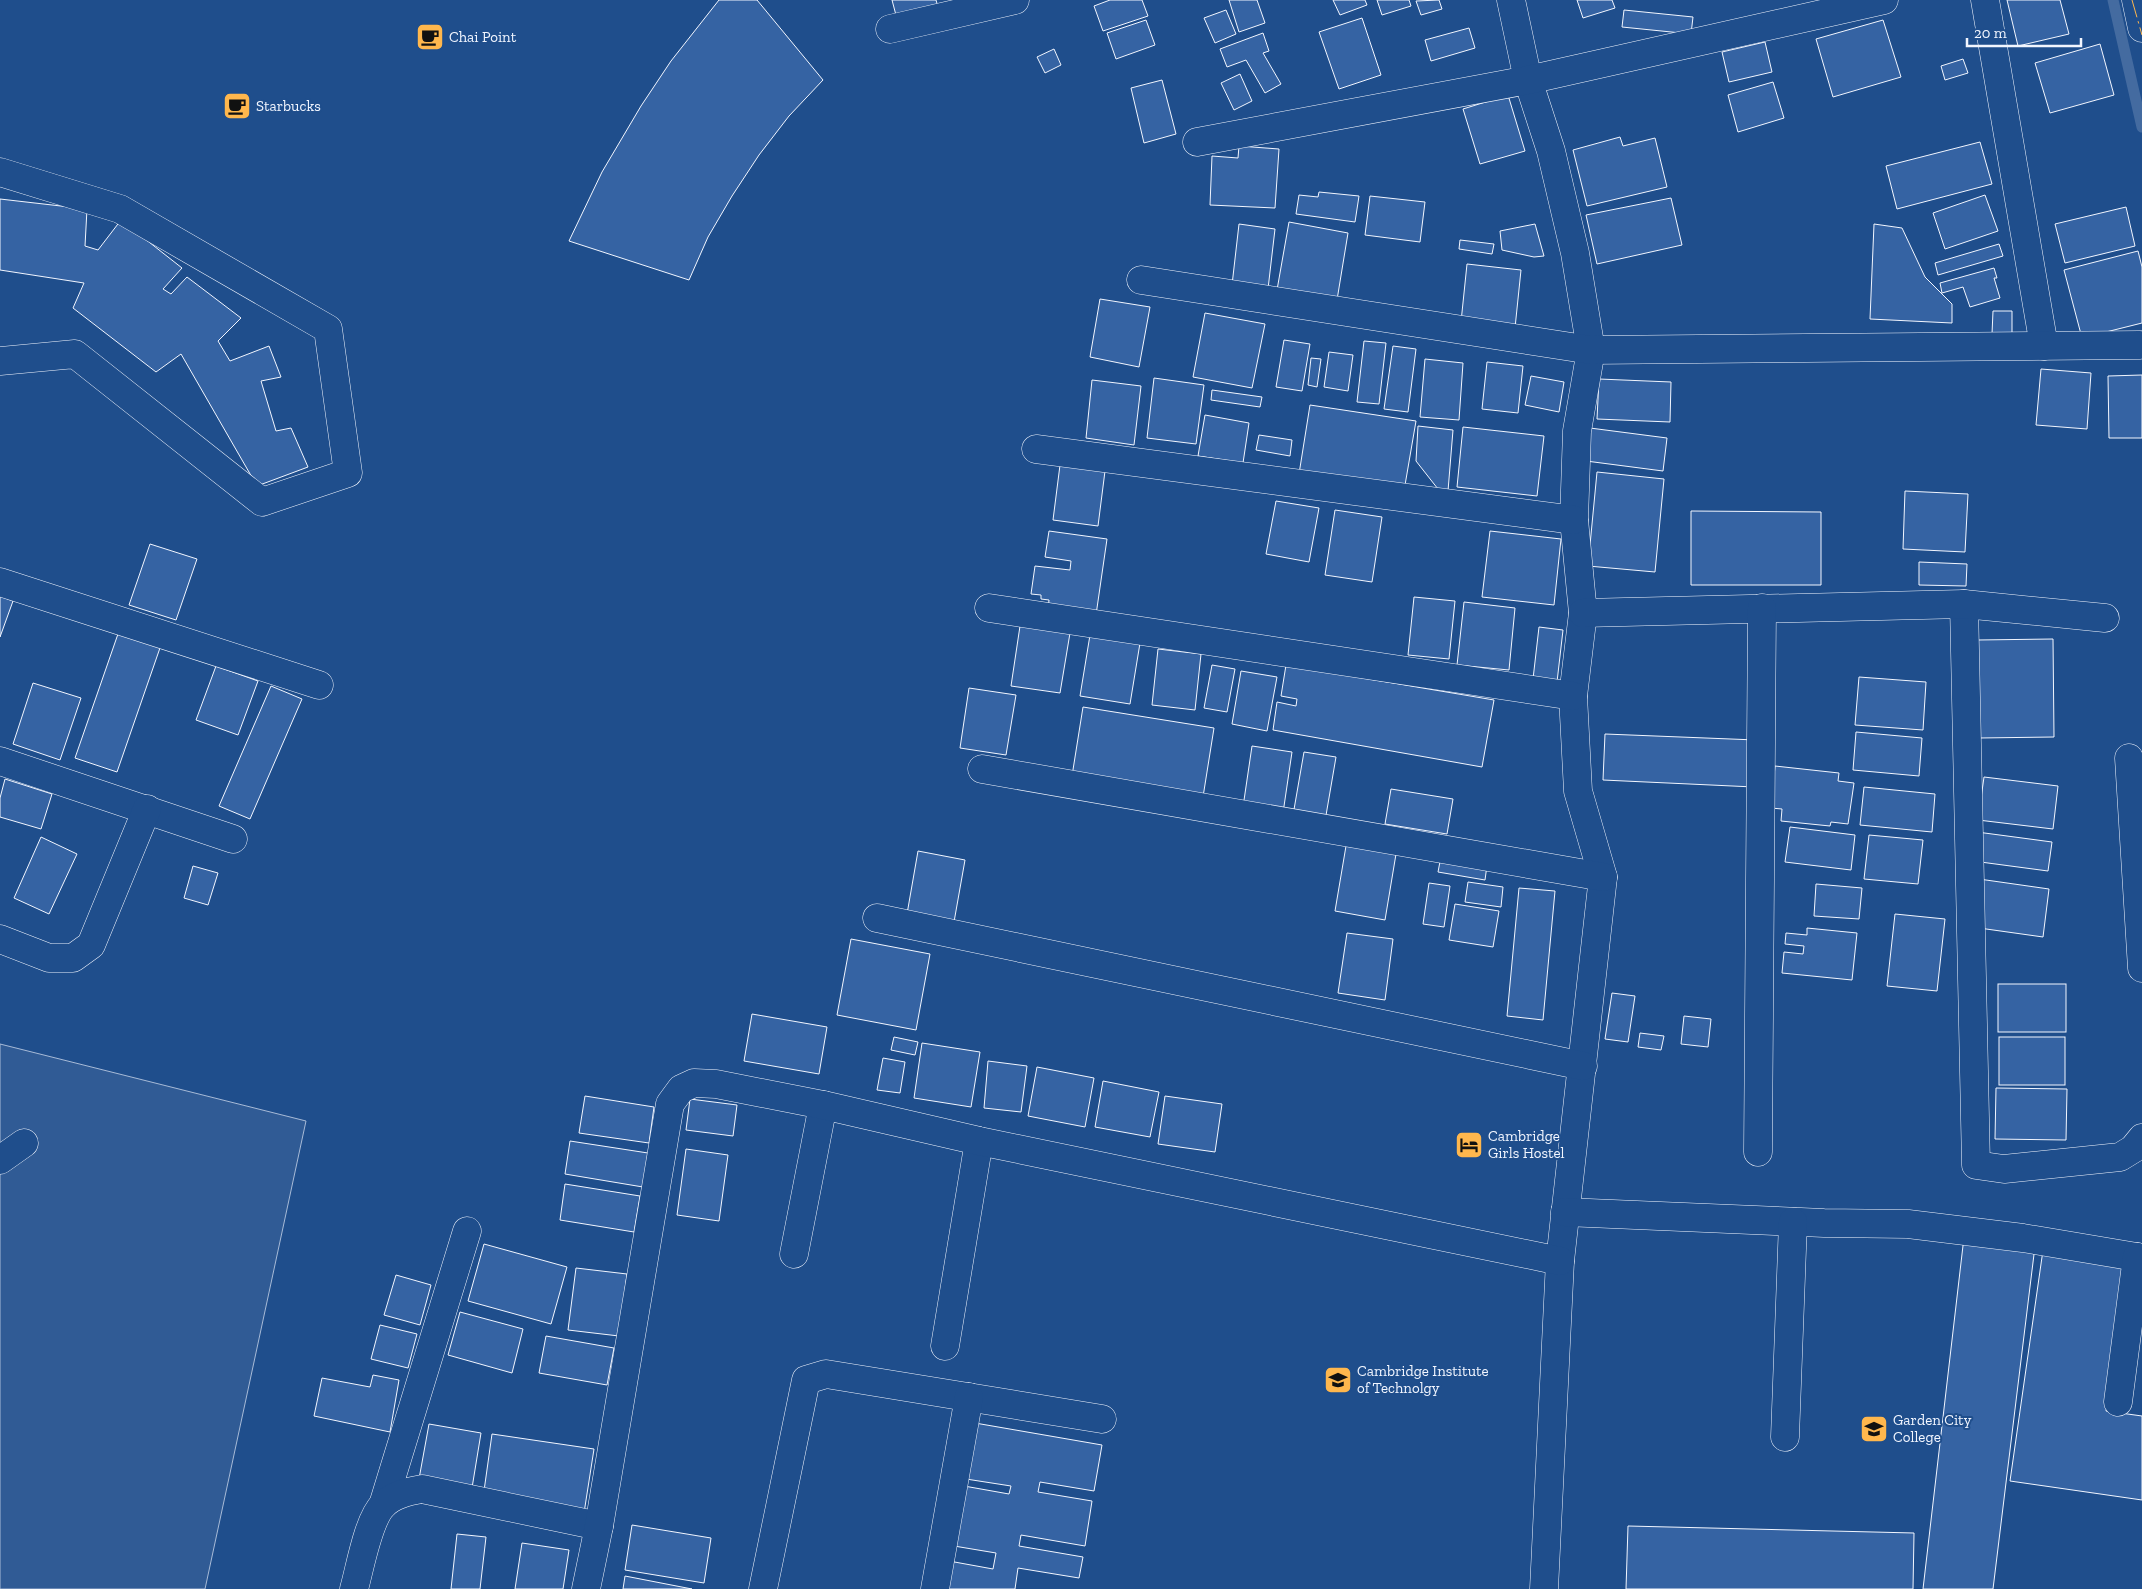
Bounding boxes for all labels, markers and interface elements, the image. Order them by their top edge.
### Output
scale bar [1967,15,2081,47]
cafe icon: Chai Point [415,22,445,52]
text: 20 m [1974,24,2007,42]
place label: Chai Point [449,28,517,46]
cafe icon: Starbucks [222,91,252,121]
place label: Starbucks [256,97,321,115]
place label: Cambridge Girls Hostel [1488,1127,1565,1162]
hotel icon: Cambridge Girls Hostel [1454,1130,1484,1160]
place label: Cambridge Institute of Technolgy [1357,1362,1489,1397]
school or university icon: Cambridge Institute of Technolgy [1323,1365,1353,1395]
place label: Garden City College [1893,1411,1972,1446]
school or university icon: Garden City College [1859,1414,1889,1444]

